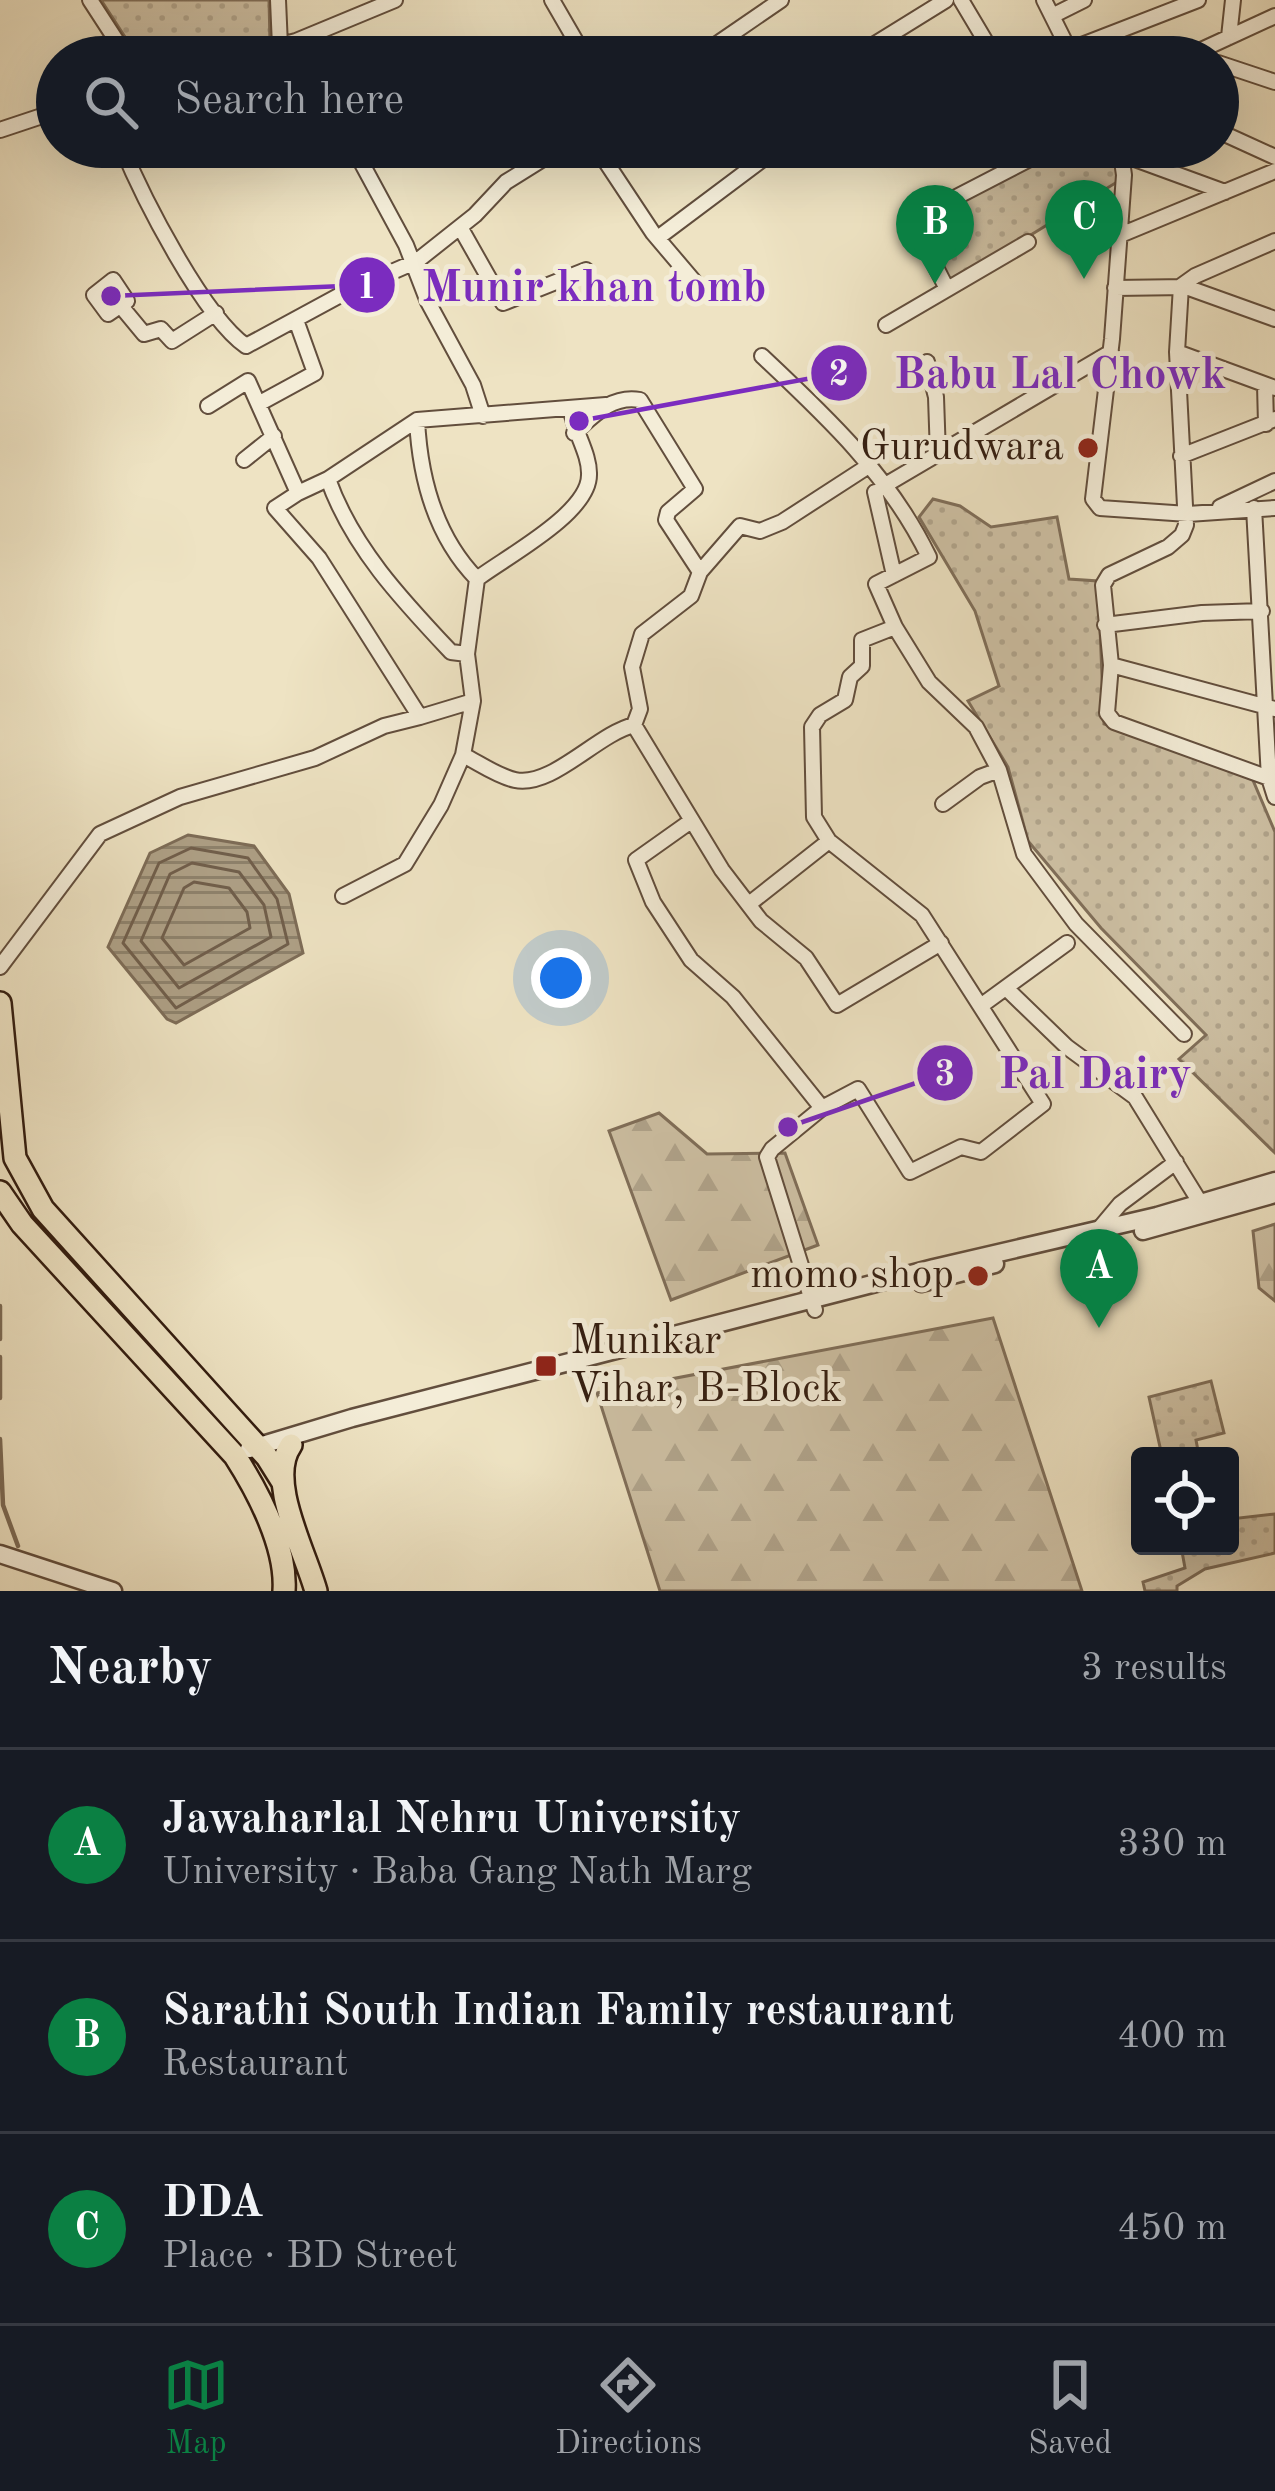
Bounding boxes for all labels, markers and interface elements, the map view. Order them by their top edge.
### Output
search box [36,36,1239,168]
icon: search [78,69,144,135]
text: Search here [174,79,404,124]
pin: C [1045,180,1123,279]
pin: B [896,185,974,284]
callout: Munir khan tomb [337,245,790,326]
text: Munir khan tomb [422,267,766,312]
text: 1 [357,271,377,307]
callout: Babu Lal Chowk [809,332,1250,413]
text: Babu Lal Chowk [894,354,1226,399]
text: 2 [829,358,849,394]
place label: Gurudwara [860,427,1064,469]
marker: Gurudwara [1075,435,1101,461]
your location [531,948,591,1008]
callout: Pal Dairy [915,1032,1216,1113]
text: Pal Dairy [998,1054,1192,1099]
text: 3 [935,1058,955,1094]
pin: A [1060,1229,1138,1328]
place label: momo shop [750,1255,954,1297]
marker: momo shop [965,1263,991,1289]
place label: Munikar Vihar, B-Block [570,1321,842,1411]
marker: Munikar Vihar, B-Block [533,1353,559,1379]
map controls [1131,1447,1239,1555]
button: locate [1131,1447,1239,1555]
text: Nearby [48,1644,213,1695]
text: 3 results [1081,1649,1227,1688]
text: Jawaharlal Nehru University [162,1798,741,1843]
text: A [72,1825,102,1864]
text: 330 m [1117,1825,1227,1864]
text: University · Baba Gang Nath Marg [162,1853,752,1892]
text: Sarathi South Indian Family restaurant [162,1990,954,2035]
text: B [73,2017,101,2056]
text: 400 m [1117,2017,1227,2056]
text: Restaurant [162,2045,349,2084]
text: DDA [162,2182,264,2227]
text: C [74,2209,100,2248]
text: 450 m [1117,2209,1227,2248]
text: Place · BD Street [162,2237,458,2276]
tab: Map [163,2352,229,2465]
tab: Directions [555,2352,702,2465]
tab: Saved [1028,2352,1112,2465]

